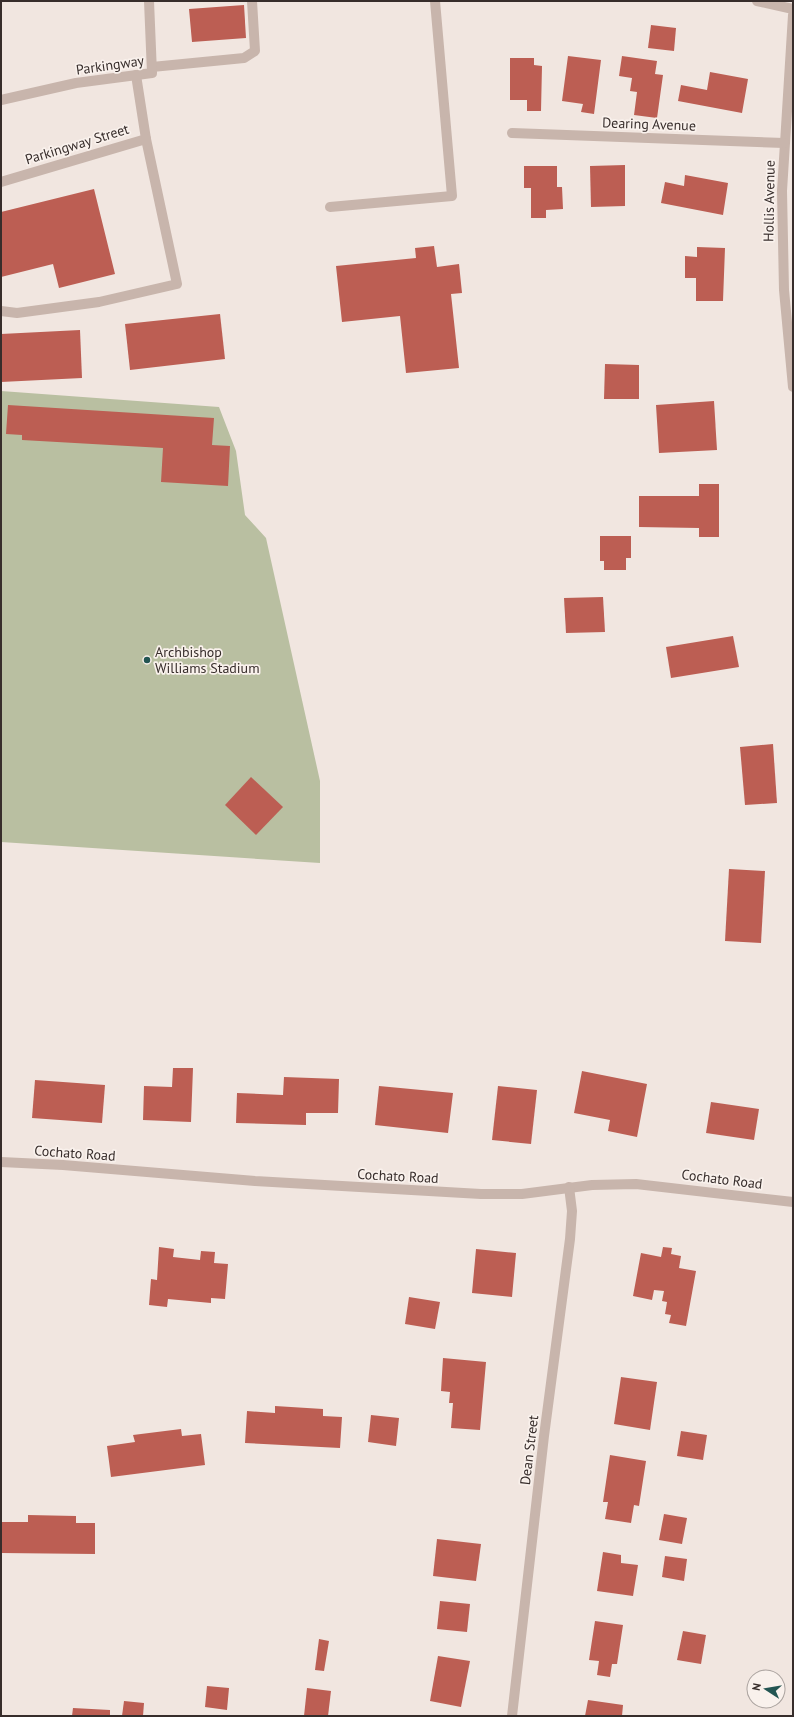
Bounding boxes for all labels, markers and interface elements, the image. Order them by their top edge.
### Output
street label: Parkingway [75,51,146,79]
street label: Dearing Avenue [602,113,696,135]
street label: Parkingway Street [23,120,131,168]
street label: Hollis Avenue [759,160,779,242]
place label: Archbishop Williams Stadium [155,643,260,677]
marker: Archbishop Williams Stadium [142,655,152,665]
street label: Cochato Road [34,1141,116,1165]
street label: Cochato Road [357,1165,439,1187]
street label: Cochato Road [681,1165,763,1193]
street label: Dean Street [516,1414,542,1486]
north arrow [746,1669,786,1709]
text: N [749,1682,764,1692]

